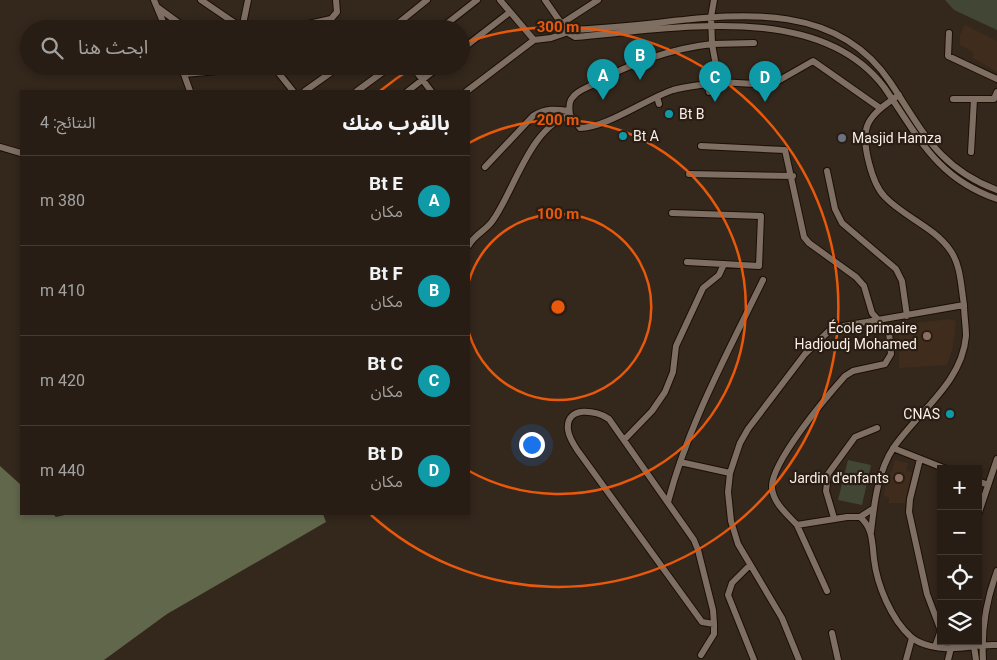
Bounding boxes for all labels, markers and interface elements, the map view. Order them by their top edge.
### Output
text: 300 m [537,18,579,36]
search box [20,20,470,75]
icon: search [38,34,66,62]
text: ابحث هنا [78,36,148,59]
pin: B [624,39,656,80]
pin: A [587,59,619,100]
pin: C [699,61,731,102]
pin: D [749,61,781,102]
place label: Bt B [679,106,705,122]
marker: Bt B [663,108,675,120]
text: بالقرب منك [342,111,450,135]
text: 200 m [537,111,579,129]
text: النتائج: 4 [40,113,96,132]
place label: Bt A [633,128,659,144]
marker: Bt A [617,130,629,142]
place label: Masjid Hamza [852,130,942,146]
marker: Masjid Hamza [836,132,848,144]
text: Bt E [369,172,403,195]
text: 380 m [40,191,85,210]
text: A [429,191,439,210]
text: مكان [371,202,403,221]
text: 100 m [537,205,579,223]
text: Bt F [369,262,403,285]
text: 410 m [40,281,85,300]
text: B [429,281,439,300]
text: مكان [371,292,403,311]
centre of rings [549,298,567,316]
place label: École primaire Hadjoudj Mohamed [795,319,917,352]
marker: École primaire Hadjoudj Mohamed [921,330,933,342]
text: Bt C [367,352,403,375]
text: 420 m [40,371,85,390]
text: C [429,371,439,390]
text: مكان [371,382,403,401]
place label: CNAS [903,406,940,422]
marker: CNAS [944,408,956,420]
your location [519,432,545,458]
text: Bt D [367,442,403,465]
text: 440 m [40,461,85,480]
text: D [429,461,439,480]
map controls [937,465,982,645]
button: + [937,465,982,510]
place label: Jardin d'enfants [789,470,889,486]
text: مكان [371,472,403,491]
marker: Jardin d'enfants [893,472,905,484]
button: − [937,510,982,555]
button: locate [937,555,982,600]
button: layers [937,600,982,645]

